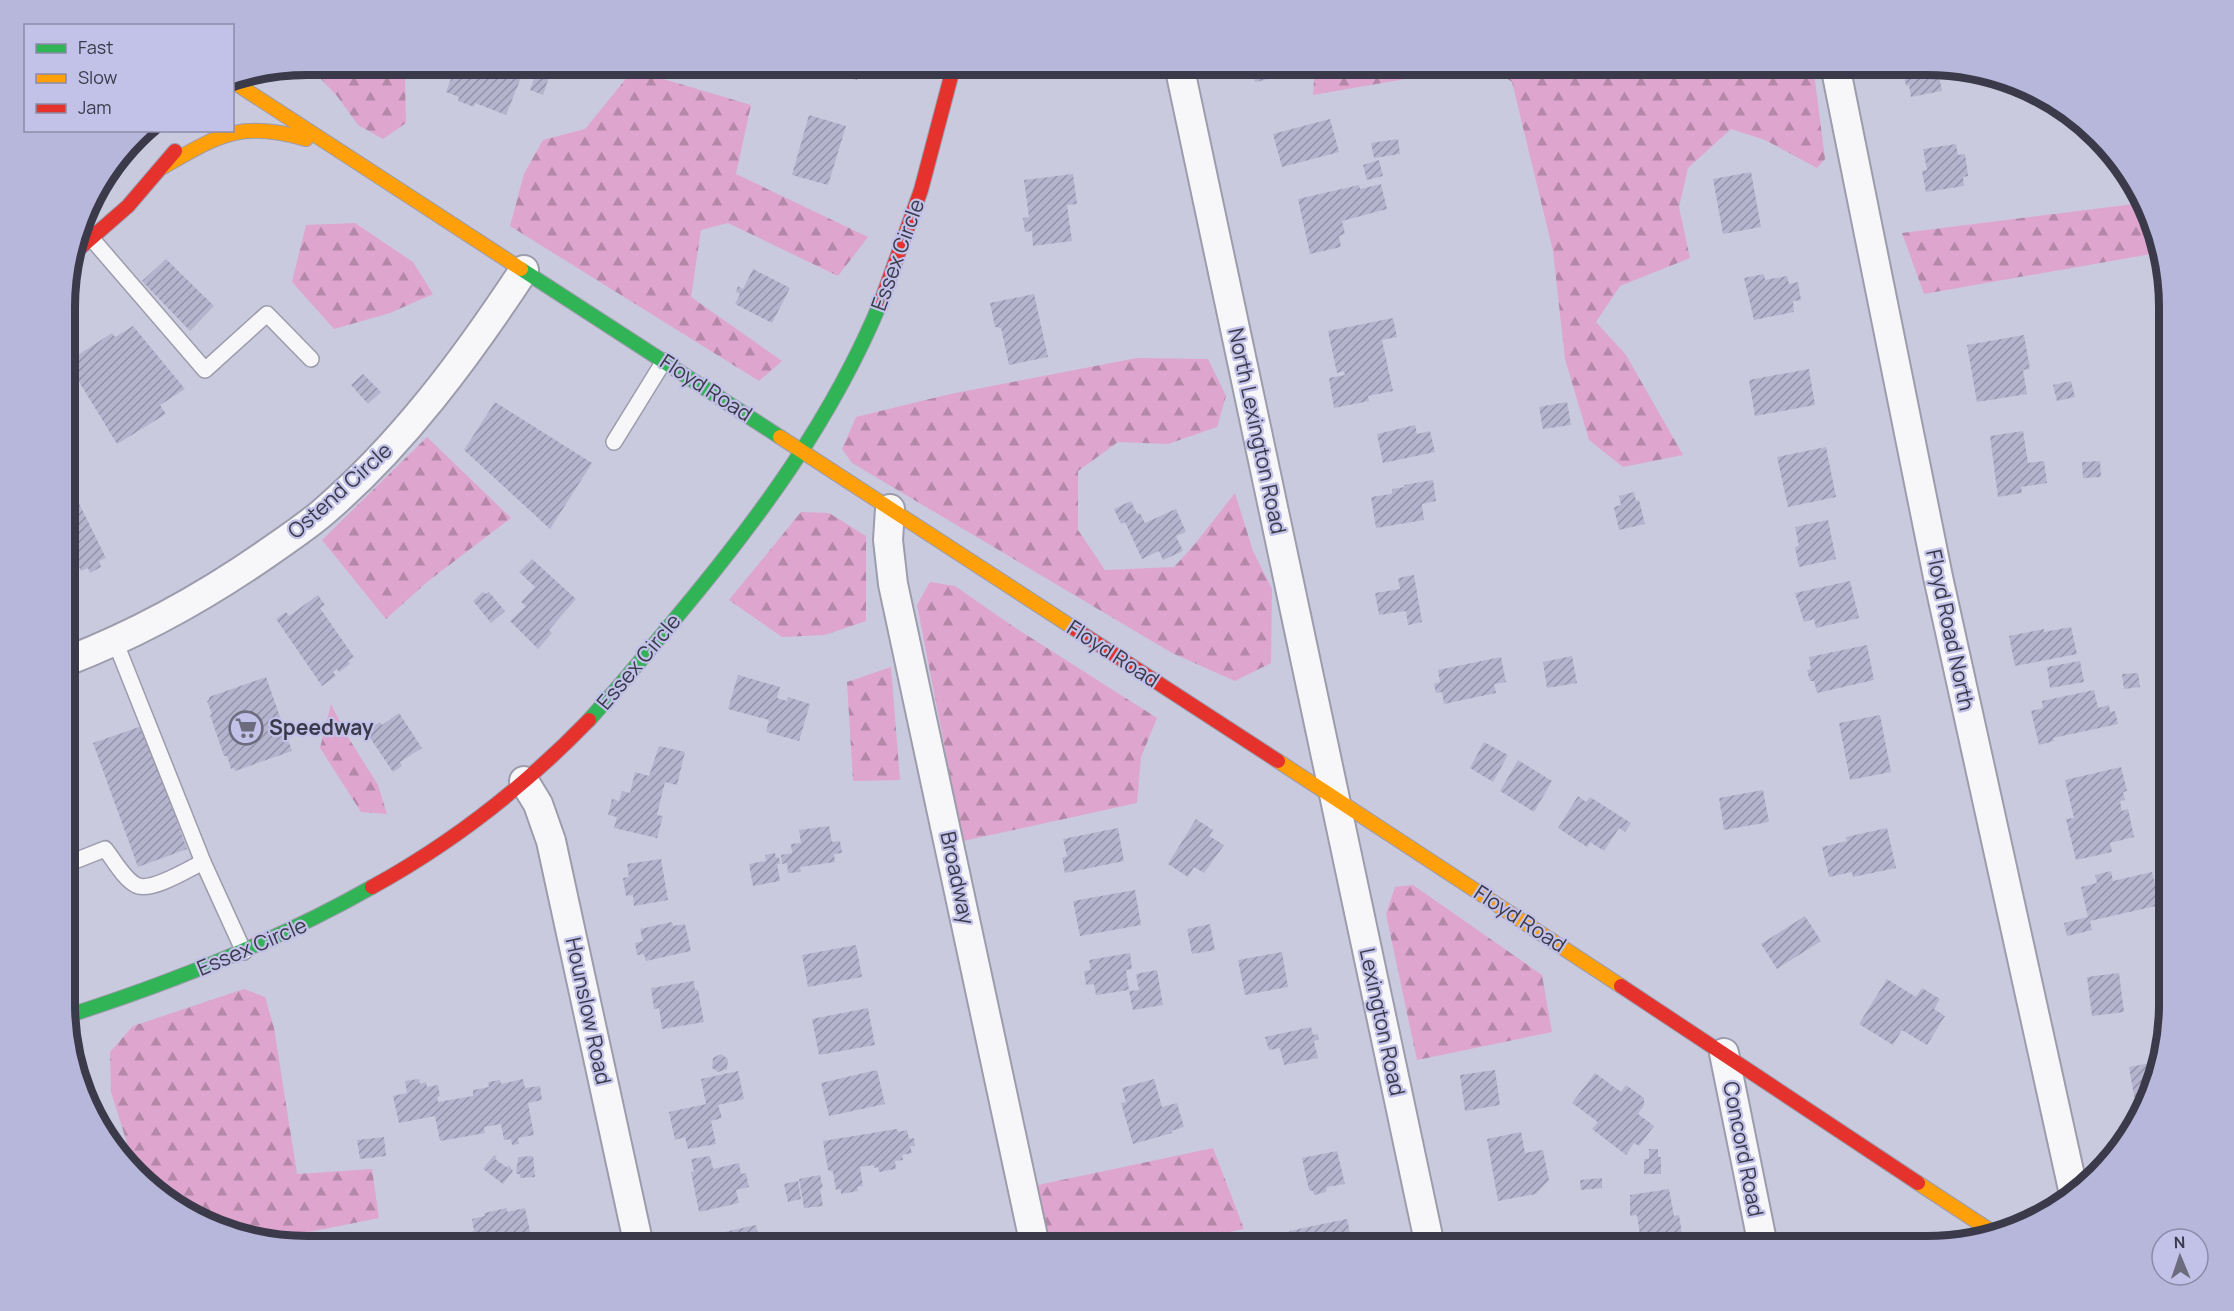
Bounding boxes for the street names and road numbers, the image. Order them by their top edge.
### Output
street label: Essex Circle [864,195,930,314]
street label: North Lexington Road [1222,325,1293,536]
street label: Floyd Road [655,347,758,427]
street label: Ostend Circle [281,436,397,544]
street label: Floyd Road North [1920,547,1982,713]
street label: Essex Circle [590,608,687,715]
street label: Floyd Road [1062,613,1165,693]
street label: Broadway [934,829,981,927]
street label: Floyd Road [1469,878,1572,958]
street label: Essex Circle [192,910,311,982]
street label: Hounslow Road [560,935,618,1087]
street label: Lexington Road [1354,945,1412,1098]
street label: Concord Road [1717,1079,1771,1219]

